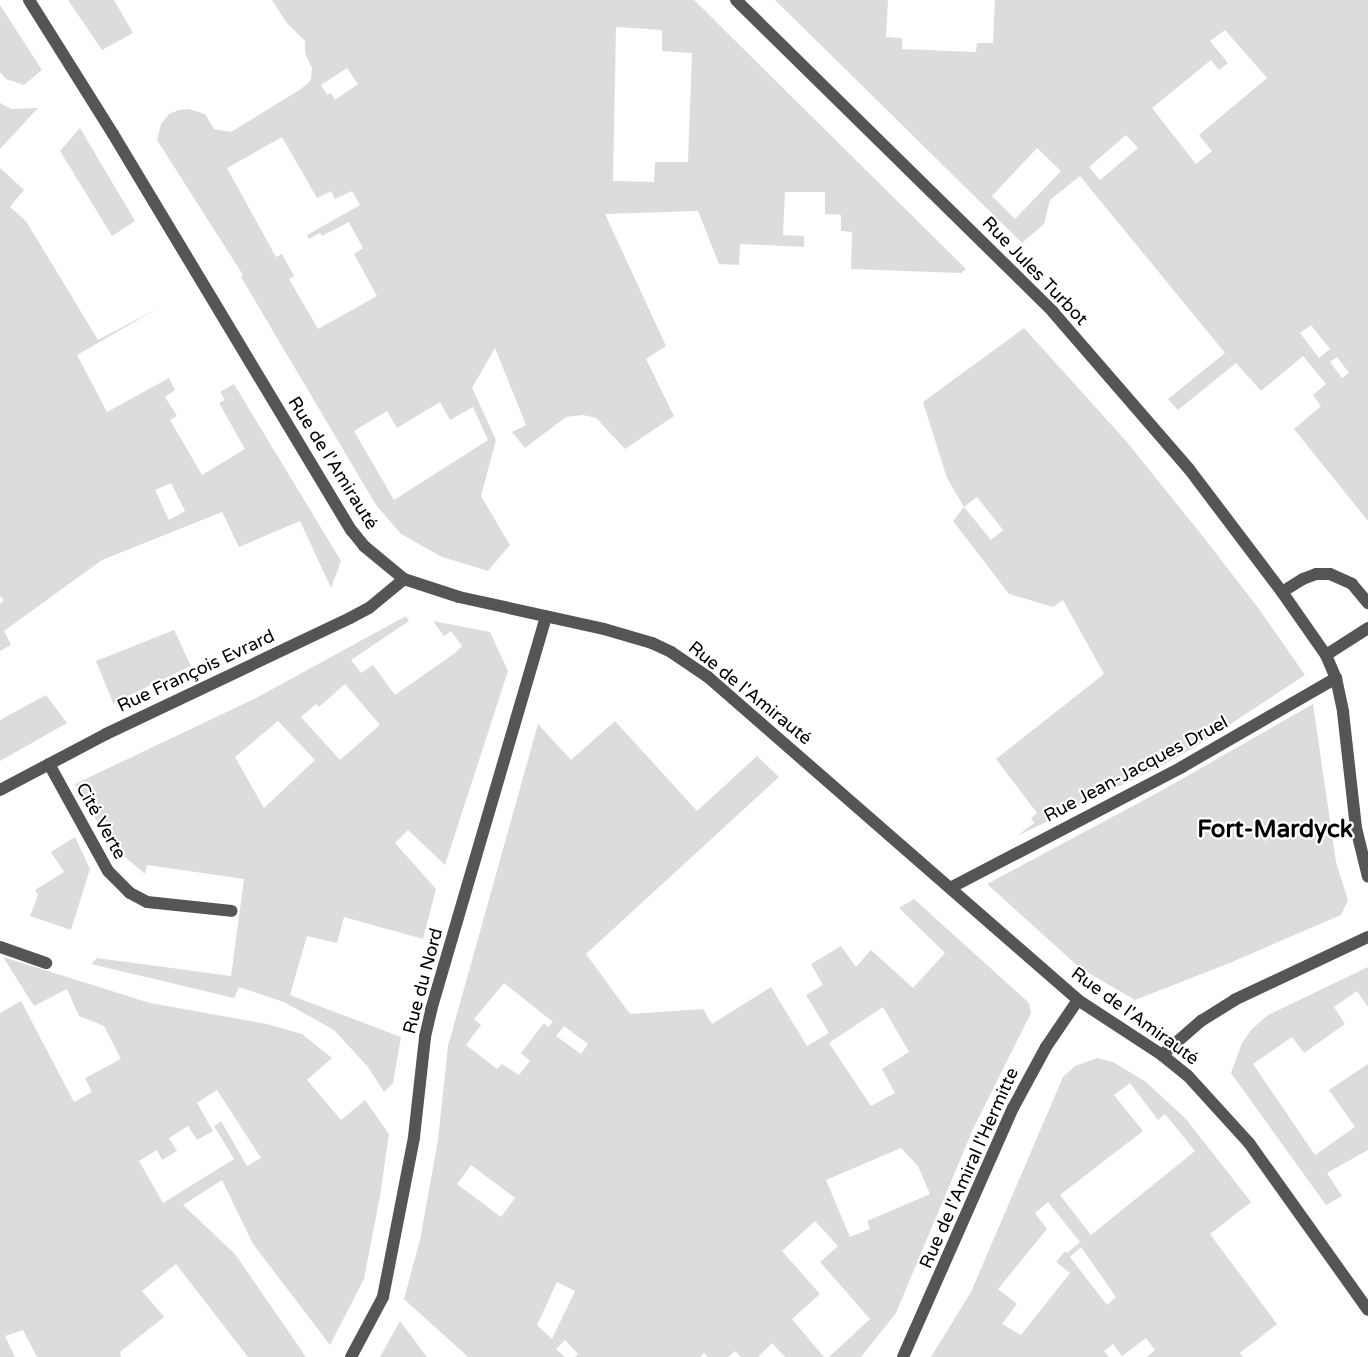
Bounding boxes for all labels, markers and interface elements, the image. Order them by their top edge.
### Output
street label: Rue Jules Turbot [978,212,1092,330]
street label: Rue de l'Amirauté [283,393,383,533]
street label: Rue François Evrard [114,625,278,717]
street label: Rue de l'Amirauté [684,637,816,749]
street label: Rue Jean-Jacques Druel [1040,711,1232,827]
street label: Cité Verte [71,779,131,863]
district label: Fort-Mardyck [1197,816,1353,844]
street label: Rue du Nord [398,926,448,1036]
street label: Rue de l'Amirauté [1067,962,1203,1070]
street label: Rue de l'Amiral l'Hermitte [915,1064,1023,1272]

